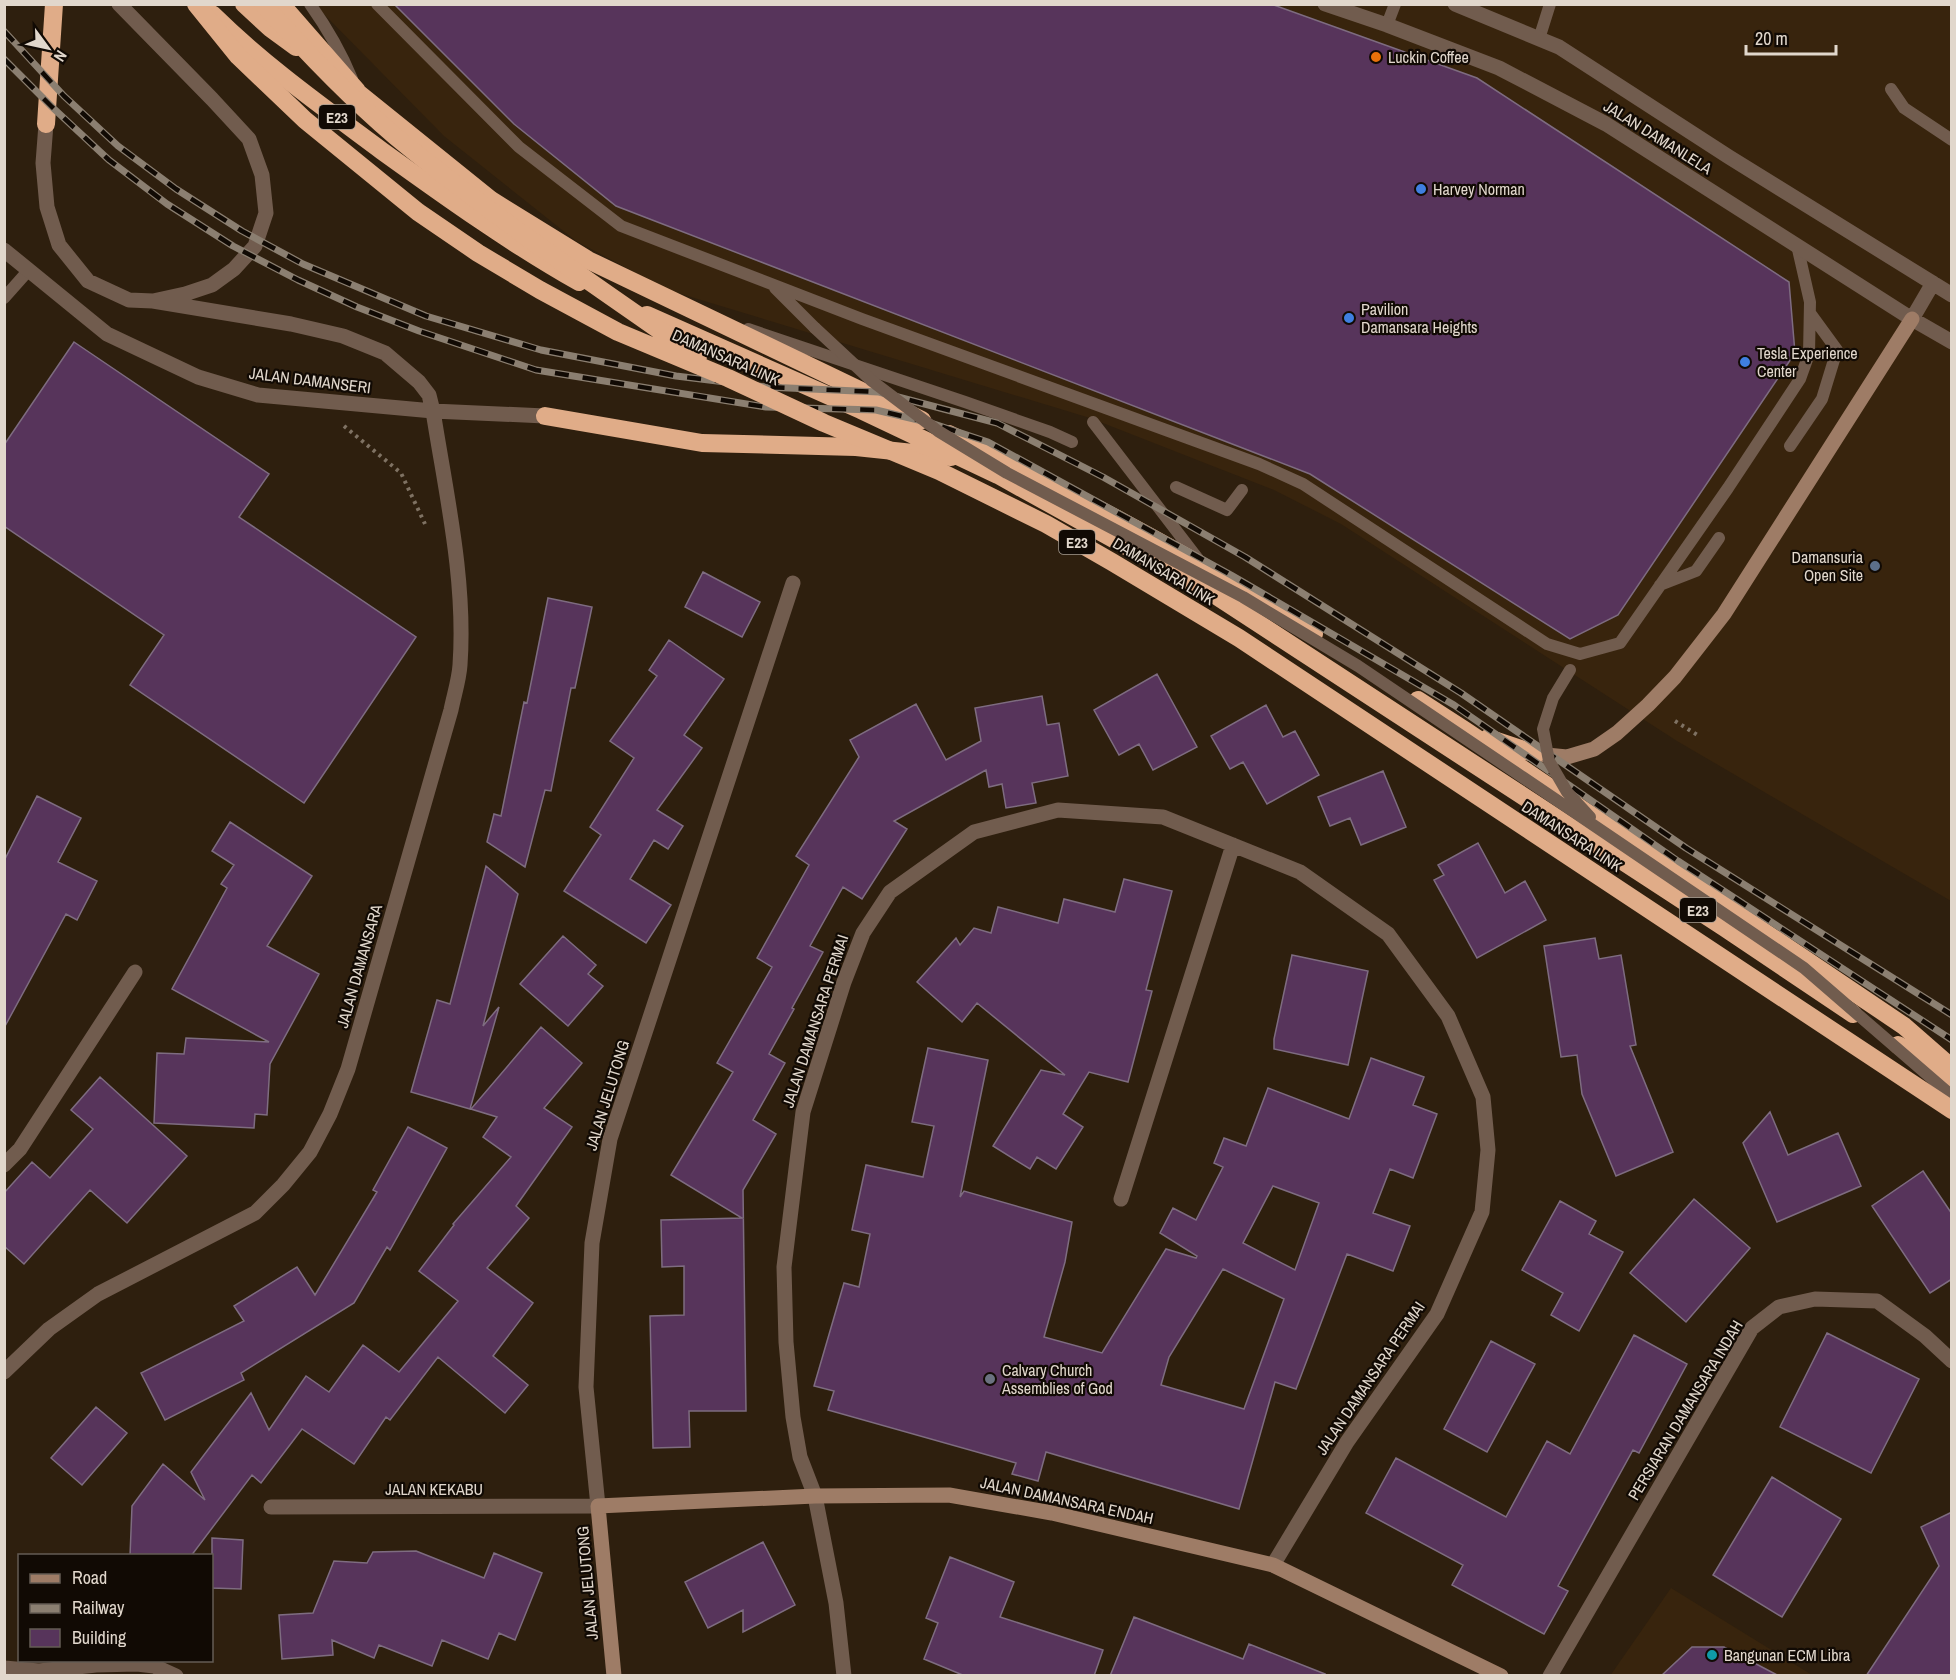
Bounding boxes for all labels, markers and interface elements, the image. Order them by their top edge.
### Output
north arrow [18,18,78,78]
scale bar [1746,18,1836,56]
text: 20 m [1755,26,1788,51]
text: N [49,46,72,66]
place label: Luckin Coffee [1388,46,1469,68]
marker: Luckin Coffee [1369,50,1383,64]
street label: JALAN DAMANLELA [1600,95,1717,179]
road number: E23 [319,105,355,129]
place label: Harvey Norman [1433,178,1525,200]
marker: Harvey Norman [1414,182,1428,196]
place label: Pavilion Damansara Heights [1361,298,1478,338]
marker: Pavilion Damansara Heights [1342,311,1356,325]
street label: DAMANSARA LINK [669,324,783,391]
place label: Tesla Experience Center [1757,342,1858,382]
marker: Tesla Experience Center [1738,355,1752,369]
street label: JALAN DAMANSERI [248,362,372,398]
road number: E23 [1059,530,1095,554]
street label: DAMANSARA LINK [1109,532,1219,610]
place label: Damansuria Open Site [1792,546,1864,586]
marker: Damansuria Open Site [1868,559,1882,573]
street label: DAMANSARA LINK [1518,795,1627,877]
road number: E23 [1680,898,1716,922]
street label: JALAN DAMANSARA [331,901,387,1030]
street label: JALAN DAMANSARA PERMAI [777,932,853,1110]
street label: JALAN JELUTONG [580,1037,634,1153]
street label: JALAN DAMANSARA PERMAI [1310,1297,1430,1459]
street label: PERSIARAN DAMANSARA INDAH [1622,1316,1748,1504]
place label: Calvary Church Assemblies of God [1001,1359,1113,1399]
marker: Calvary Church Assemblies of God [983,1372,997,1386]
street label: JALAN DAMANSARA ENDAH [978,1471,1156,1529]
street label: JALAN KEKABU [385,1478,483,1500]
street label: JALAN JELUTONG [571,1525,603,1641]
legend [18,1554,213,1662]
text: Road [72,1565,107,1590]
text: Railway [72,1595,125,1620]
text: Building [72,1625,127,1650]
place label: Bangunan ECM Libra [1724,1644,1851,1666]
marker: Bangunan ECM Libra [1705,1648,1719,1662]

